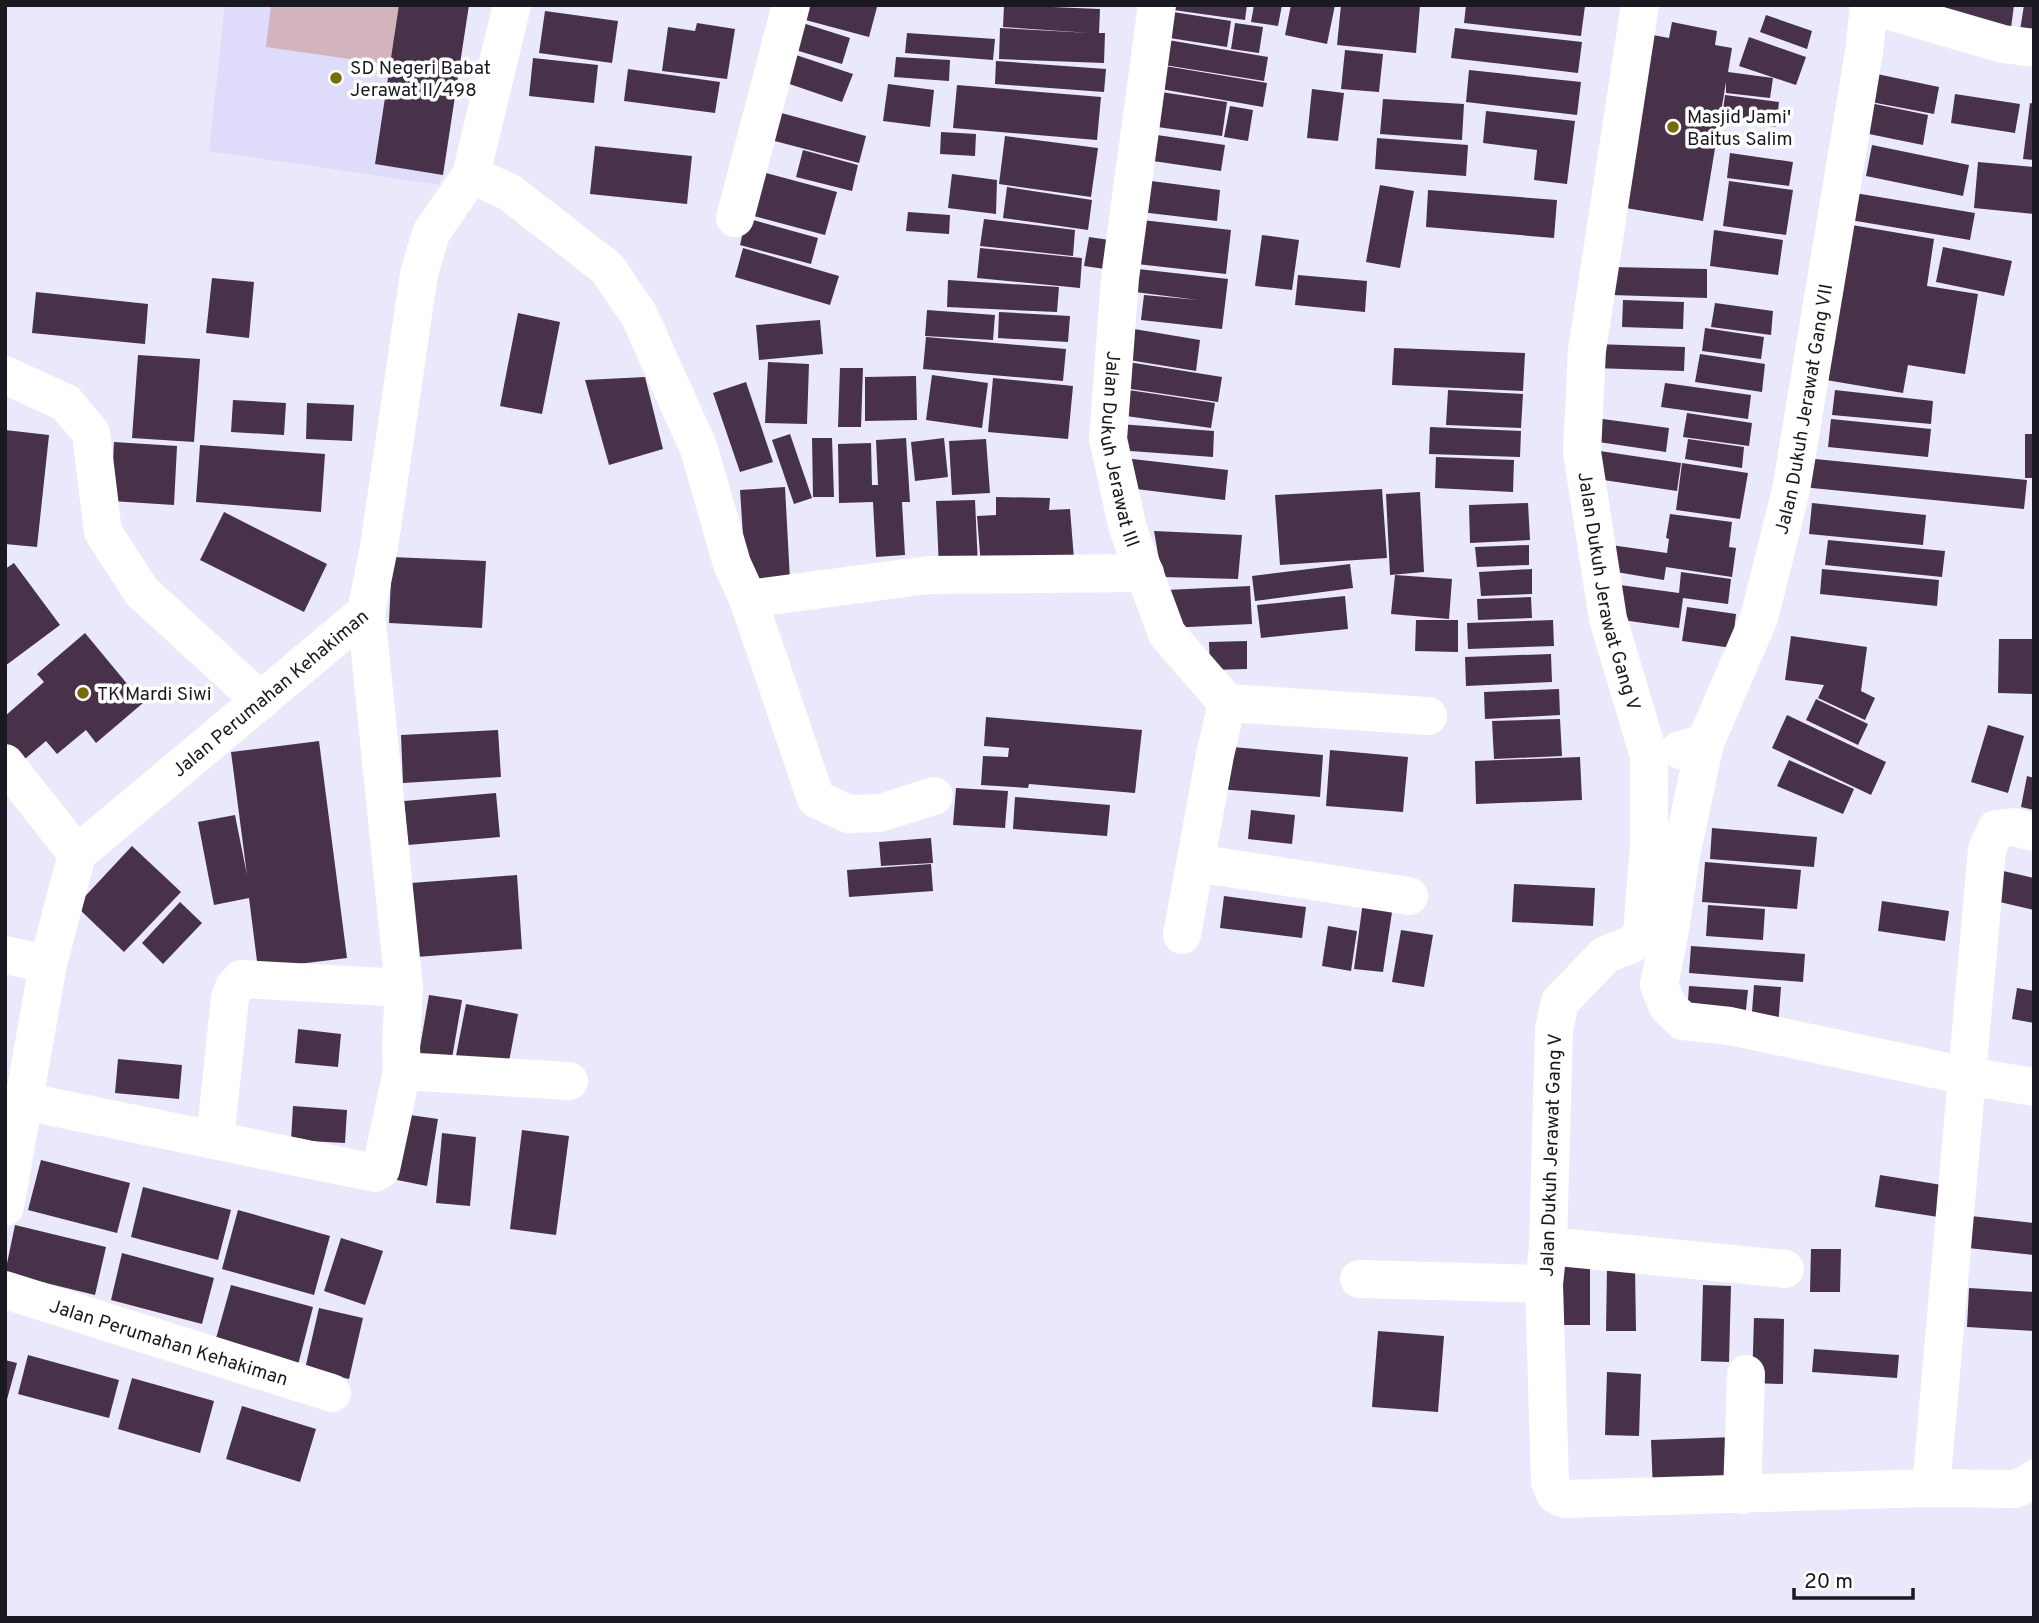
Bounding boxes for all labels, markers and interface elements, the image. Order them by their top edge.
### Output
place label: SD Negeri Babat Jerawat II/498 [350,57,491,103]
marker: SD Negeri Babat Jerawat II/498 [328,70,344,86]
place label: Masjid Jami' Baitus Salim [1687,106,1793,152]
marker: Masjid Jami' Baitus Salim [1665,119,1681,135]
street label: Jalan Dukuh Jerawat Gang VII [1770,282,1839,537]
street label: Jalan Dukuh Jerawat III [1093,350,1144,551]
street label: Jalan Dukuh Jerawat Gang V [1571,470,1645,714]
street label: Jalan Perumahan Kehakiman [168,605,374,783]
place label: TK Mardi Siwi [97,683,211,707]
marker: TK Mardi Siwi [75,685,91,701]
street label: Jalan Dukuh Jerawat Gang V [1536,1033,1568,1277]
street label: Jalan Perumahan Kehakiman [46,1295,291,1392]
scale bar [1794,1556,1913,1600]
text: 20 m [1804,1569,1853,1596]

